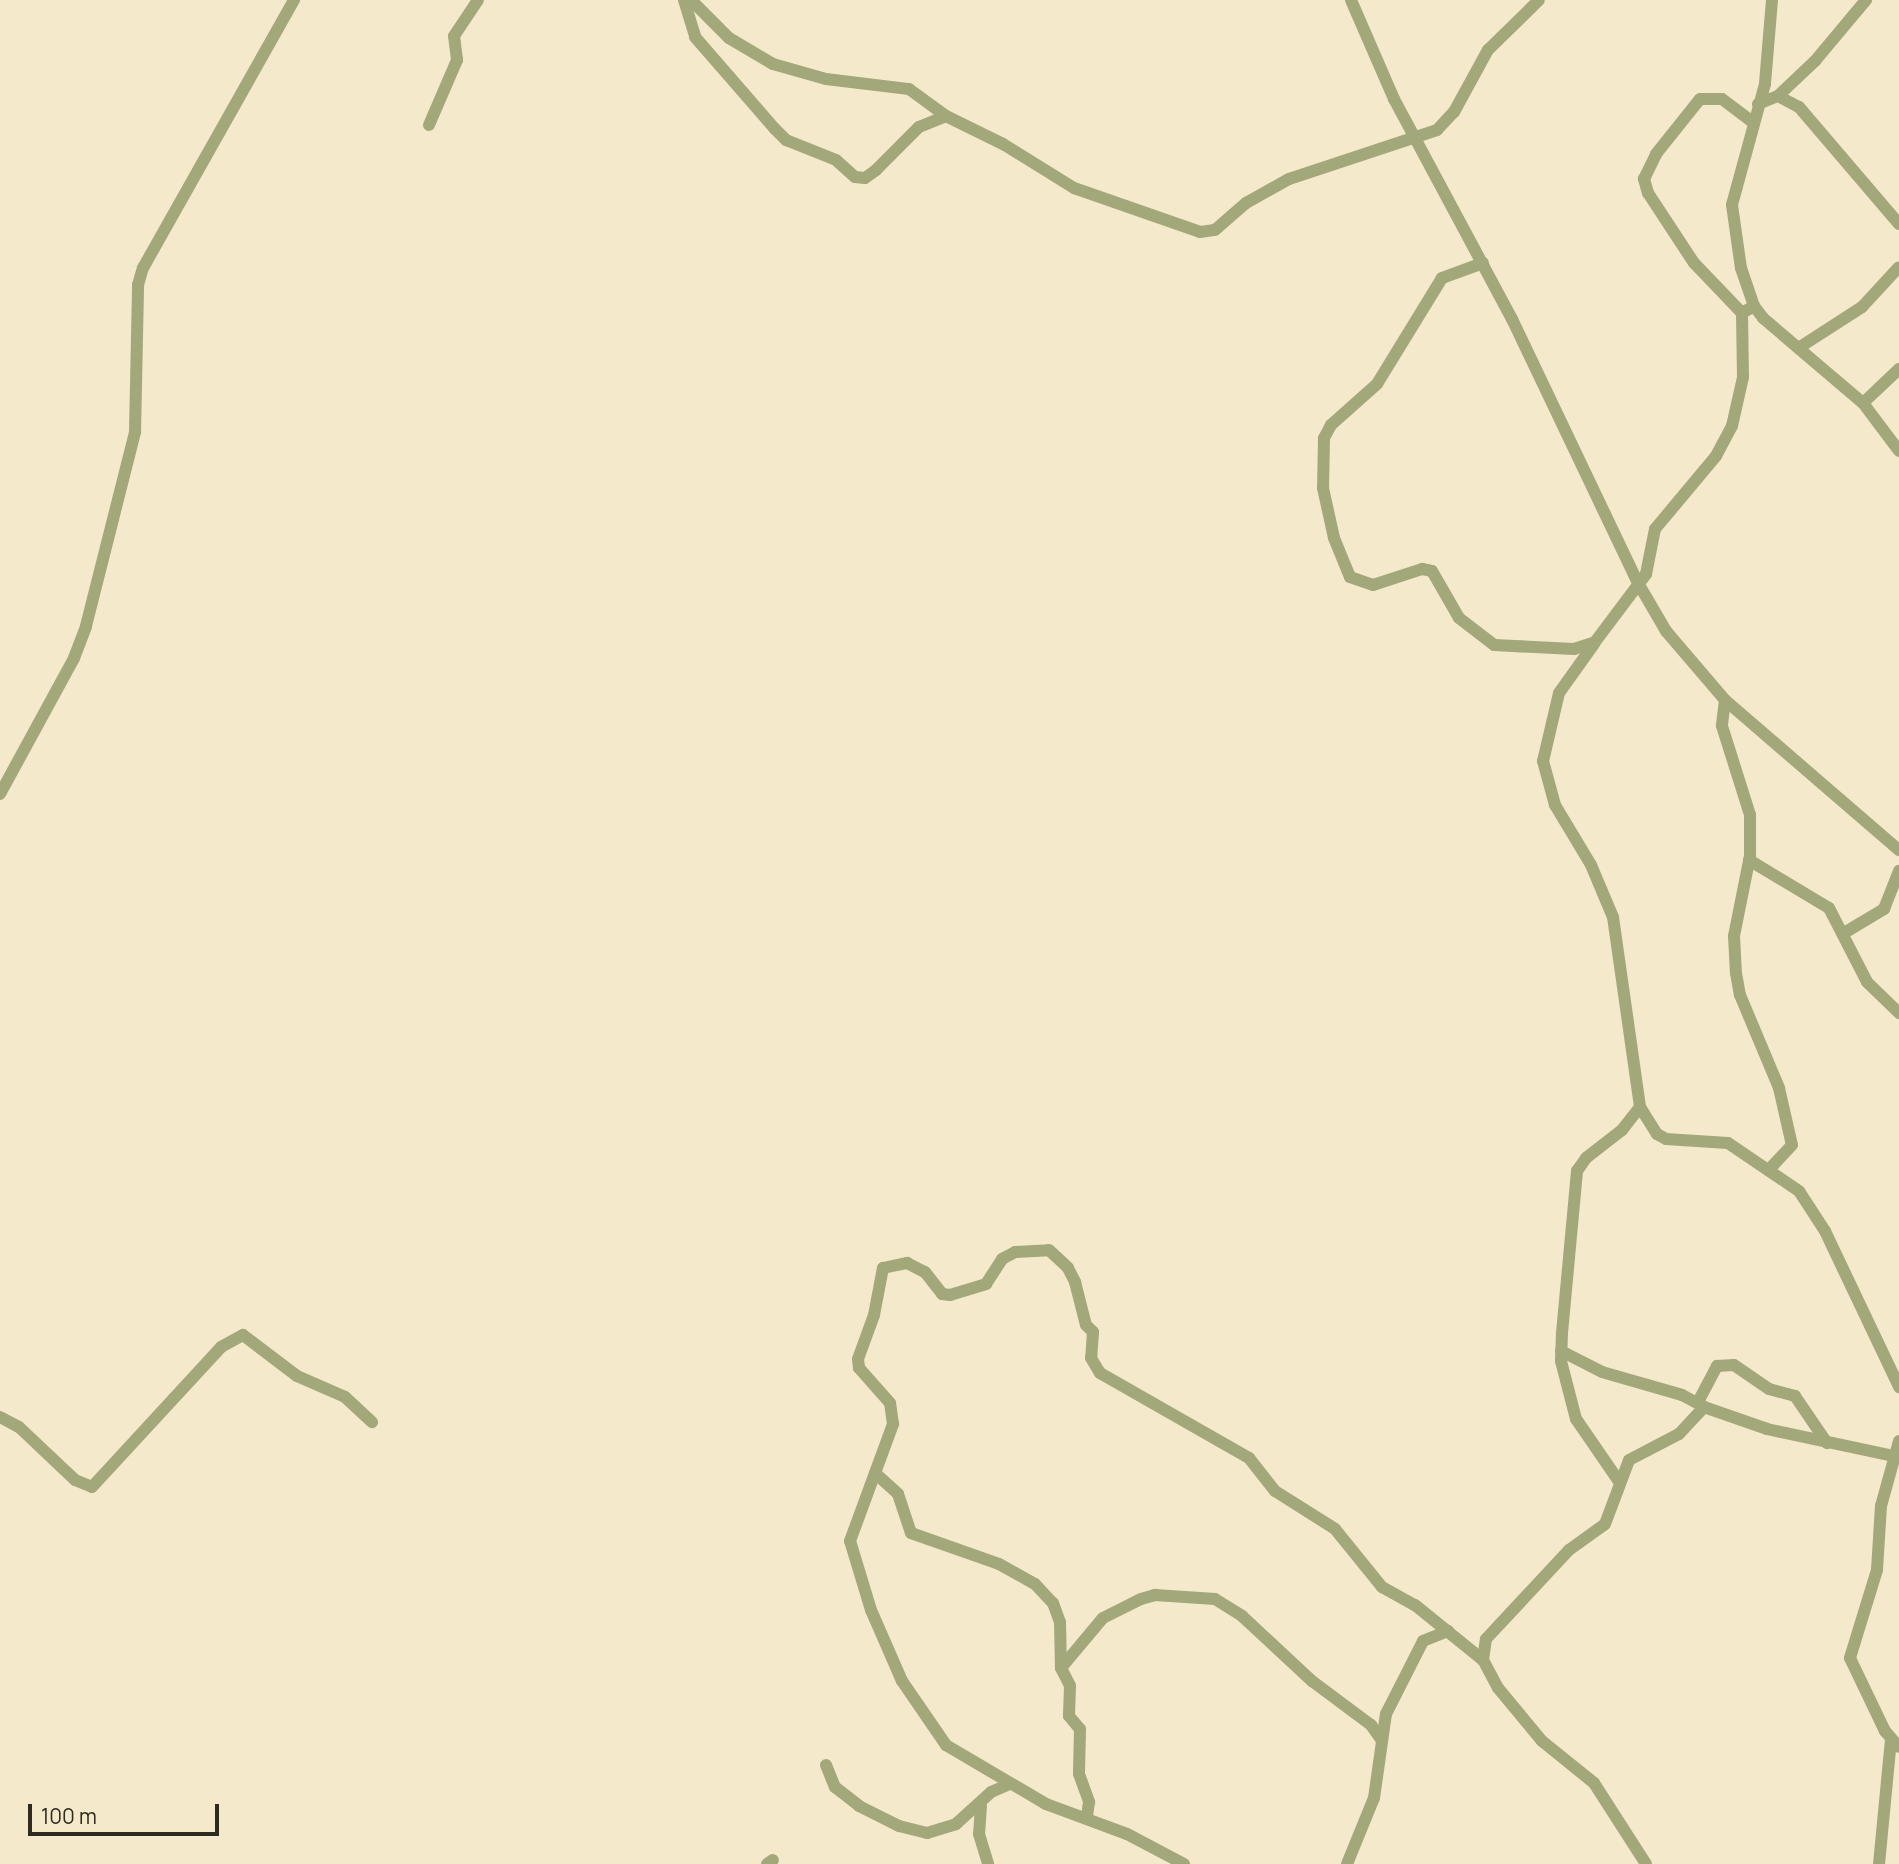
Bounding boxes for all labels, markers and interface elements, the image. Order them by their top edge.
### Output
scale bar [32,1790,222,1834]
text: 100 m [41,1802,97,1830]

